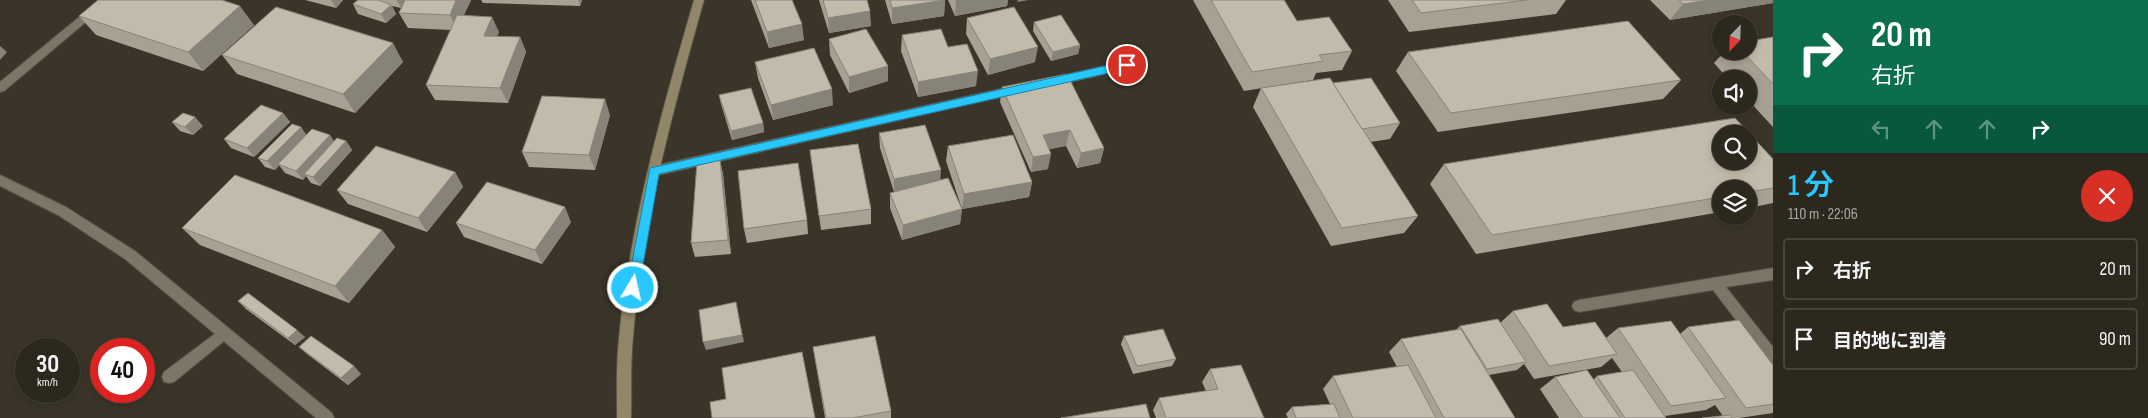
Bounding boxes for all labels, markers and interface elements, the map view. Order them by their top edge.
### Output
text: 20 m [1871,14,1932,57]
north arrow [1712,15,1758,60]
map controls [1712,15,1757,225]
icon: right [1788,20,1853,85]
pin [1106,44,1148,86]
icon: arrive [1113,51,1141,79]
text: 右折 [1871,63,1915,90]
button: sound [1712,70,1757,115]
icon: left [1867,115,1895,143]
icon: ahead [1920,115,1948,143]
icon: ahead [1973,115,2001,143]
icon: right [2026,115,2054,143]
button: search [1712,125,1757,170]
text: 1 分 [1788,168,1834,204]
button: close [2081,170,2133,222]
button: layers [1712,180,1757,225]
text: 110 m · 22:06 [1788,205,1858,224]
icon: right [1790,255,1818,283]
text: 20 m [2099,258,2131,281]
text: 右折 [1833,260,1871,283]
position arrow [606,261,658,313]
icon: arrive [1790,325,1818,353]
text: 90 m [2099,328,2131,351]
text: 目的地に到着 [1833,330,1947,353]
speed limit sign: 40 [90,338,155,403]
text: 30 [36,349,59,380]
text: km/h [37,375,58,390]

